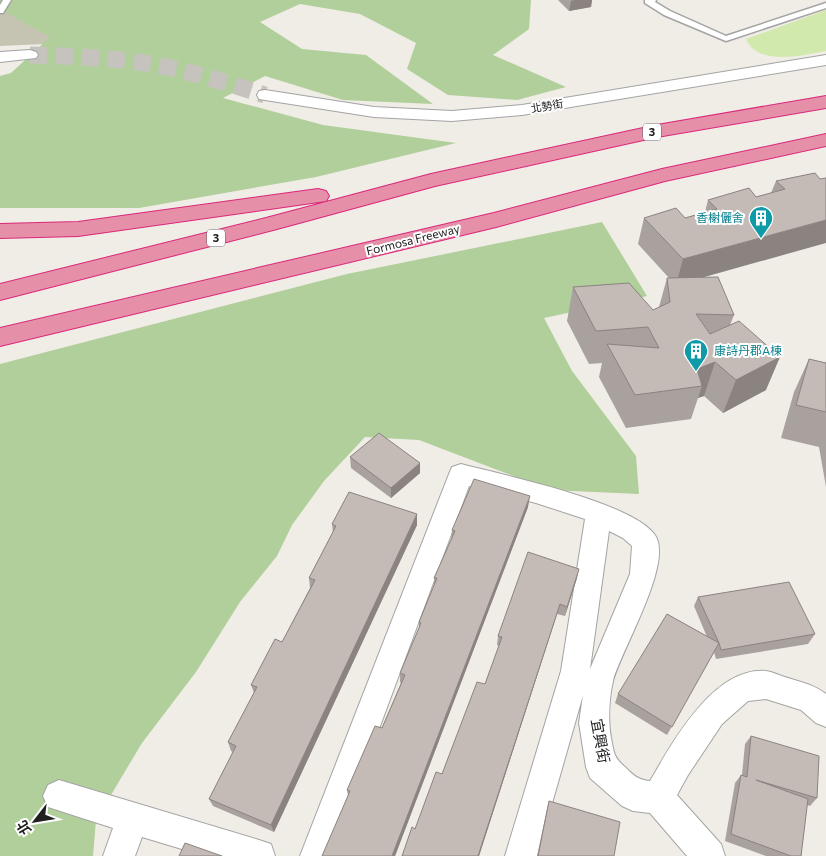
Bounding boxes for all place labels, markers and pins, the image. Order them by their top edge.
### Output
building icon: 香榭儷舍 [748,205,774,239]
place label: 香榭儷舍 [696,210,744,224]
building icon: 康詩丹郡A棟 [683,338,709,372]
place label: 康詩丹郡A棟 [714,343,782,357]

